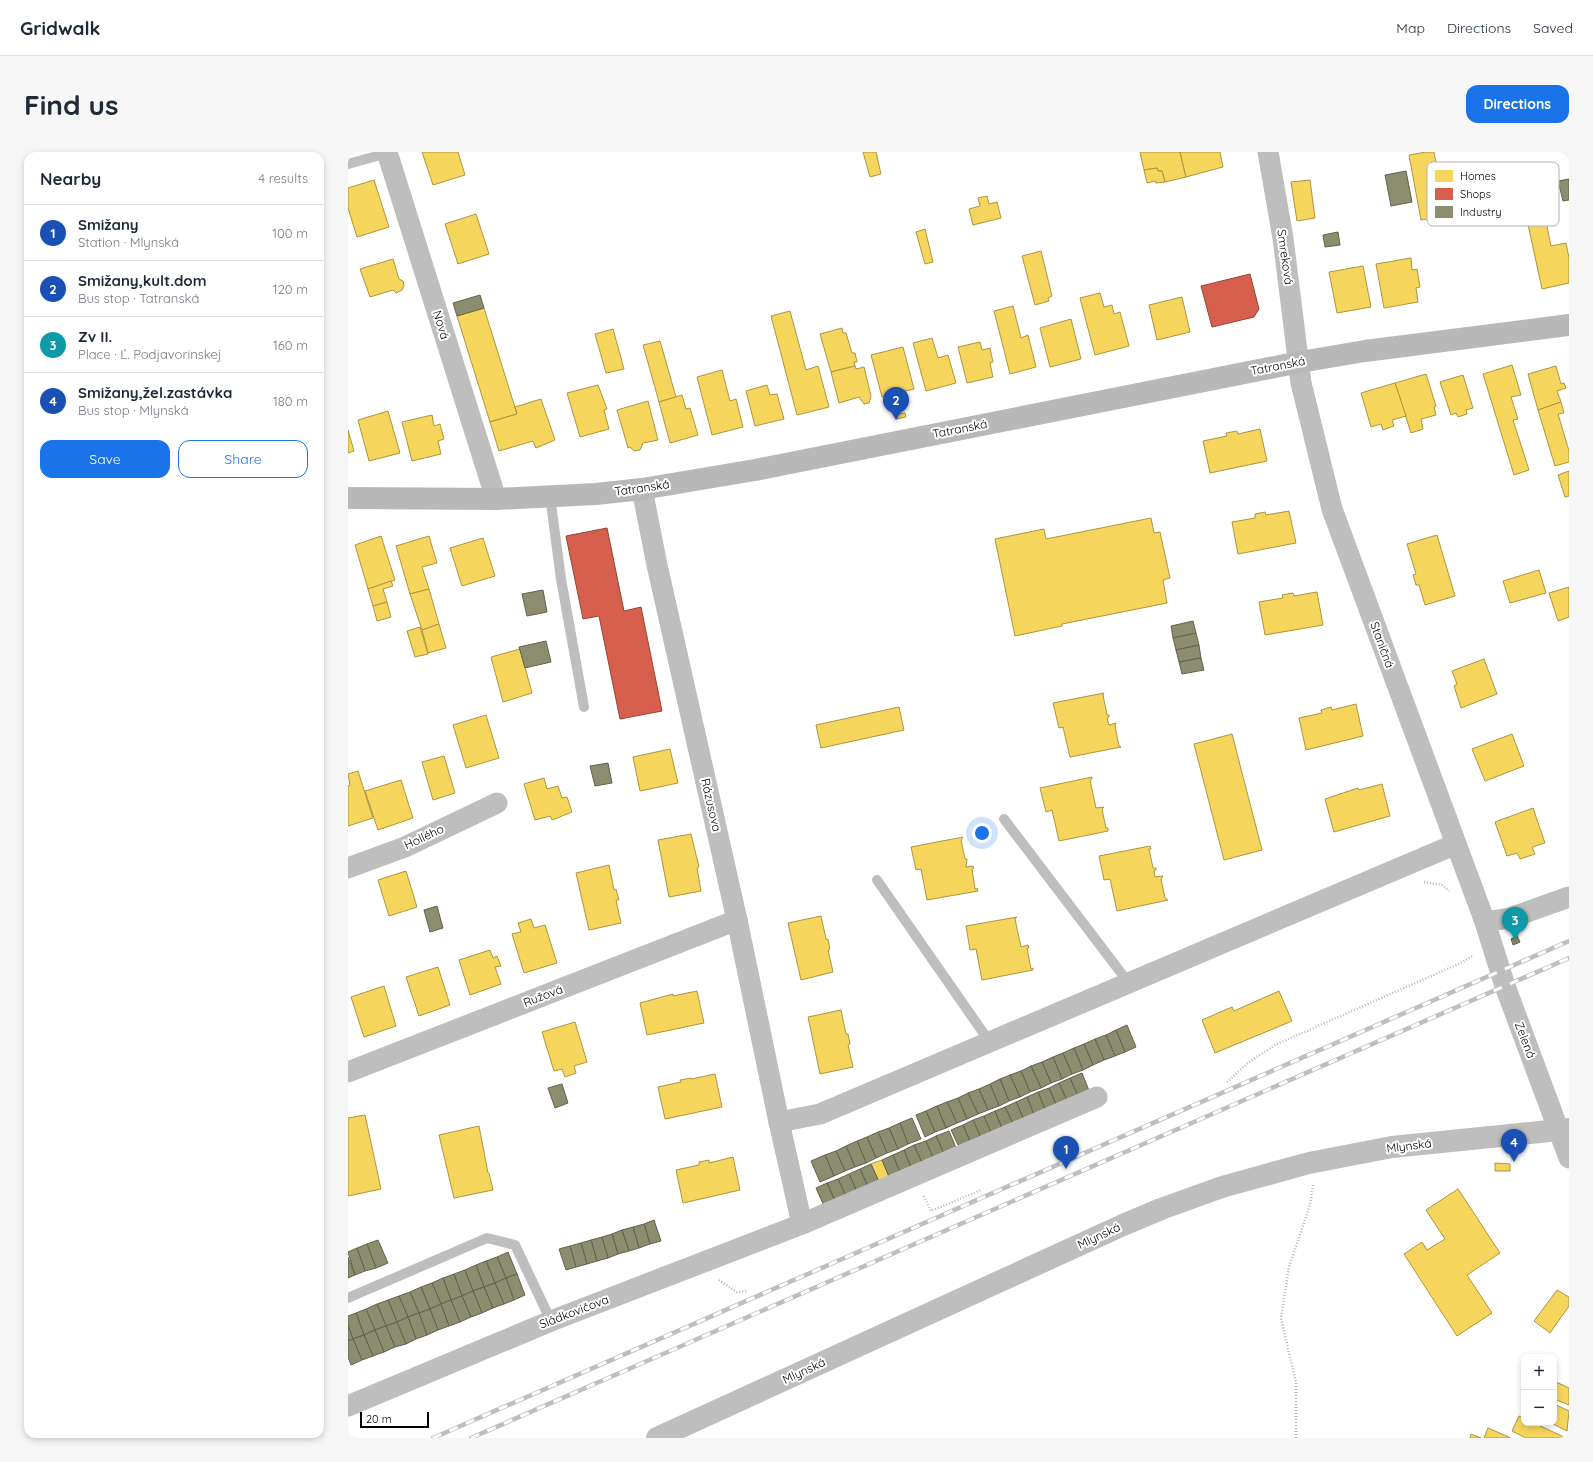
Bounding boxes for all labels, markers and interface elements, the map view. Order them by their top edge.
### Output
text: Gridwalk [20,16,100,40]
text: Map [1396,19,1425,37]
text: Directions [1447,19,1511,37]
text: Saved [1533,19,1573,37]
button: Directions [1466,85,1569,123]
text: Find us [24,87,118,122]
legend [1427,162,1559,226]
text: Nearby [40,168,101,189]
text: Homes [1460,169,1496,183]
text: 4 results [258,170,308,186]
text: Shops [1460,187,1491,201]
text: Industry [1460,205,1502,219]
text: Smižany [78,215,139,234]
text: 1 [50,225,56,241]
text: 100 m [272,225,308,241]
street label: Smreková [1274,228,1297,286]
text: Station · Mlynská [78,234,179,250]
text: Smižany,kult.dom [78,271,207,290]
text: 2 [49,281,57,297]
text: 120 m [273,281,308,297]
text: Bus stop · Tatranská [78,290,199,306]
street label: Nová [430,309,453,341]
text: Zv II. [78,327,112,346]
text: 3 [50,337,56,353]
text: 160 m [273,337,308,353]
text: Place · Ľ. Podjavorinskej [78,346,221,362]
street label: Tatranská [1249,353,1307,378]
text: Smižany,žel.zastávka [78,383,232,402]
pin: 2 [883,387,909,420]
text: 4 [49,393,57,409]
text: 180 m [273,393,308,409]
text: Bus stop · Mlynská [78,402,189,418]
street label: Tatranská [931,416,989,441]
button: Save [40,440,170,478]
button: Share [178,440,308,478]
street label: Tatranská [613,476,670,499]
street label: Staničná [1367,620,1398,670]
street label: Rázusova [698,777,725,833]
street label: Hollého [402,821,446,852]
your location [972,823,992,843]
pin: 3 [1502,907,1528,940]
street label: Ružová [521,981,565,1010]
street label: Zelená [1512,1019,1539,1060]
pin: 4 [1501,1129,1527,1162]
street label: Mlynská [1385,1135,1432,1156]
pin: 1 [1053,1136,1079,1169]
street label: Mlynská [1075,1219,1123,1252]
street label: Sládkovičova [537,1291,611,1332]
street label: Mlynská [780,1354,828,1387]
map controls [1521,1354,1557,1426]
button: + [1521,1354,1557,1390]
button: − [1521,1390,1557,1426]
scale bar [360,1410,429,1429]
text: 20 m [366,1412,392,1426]

